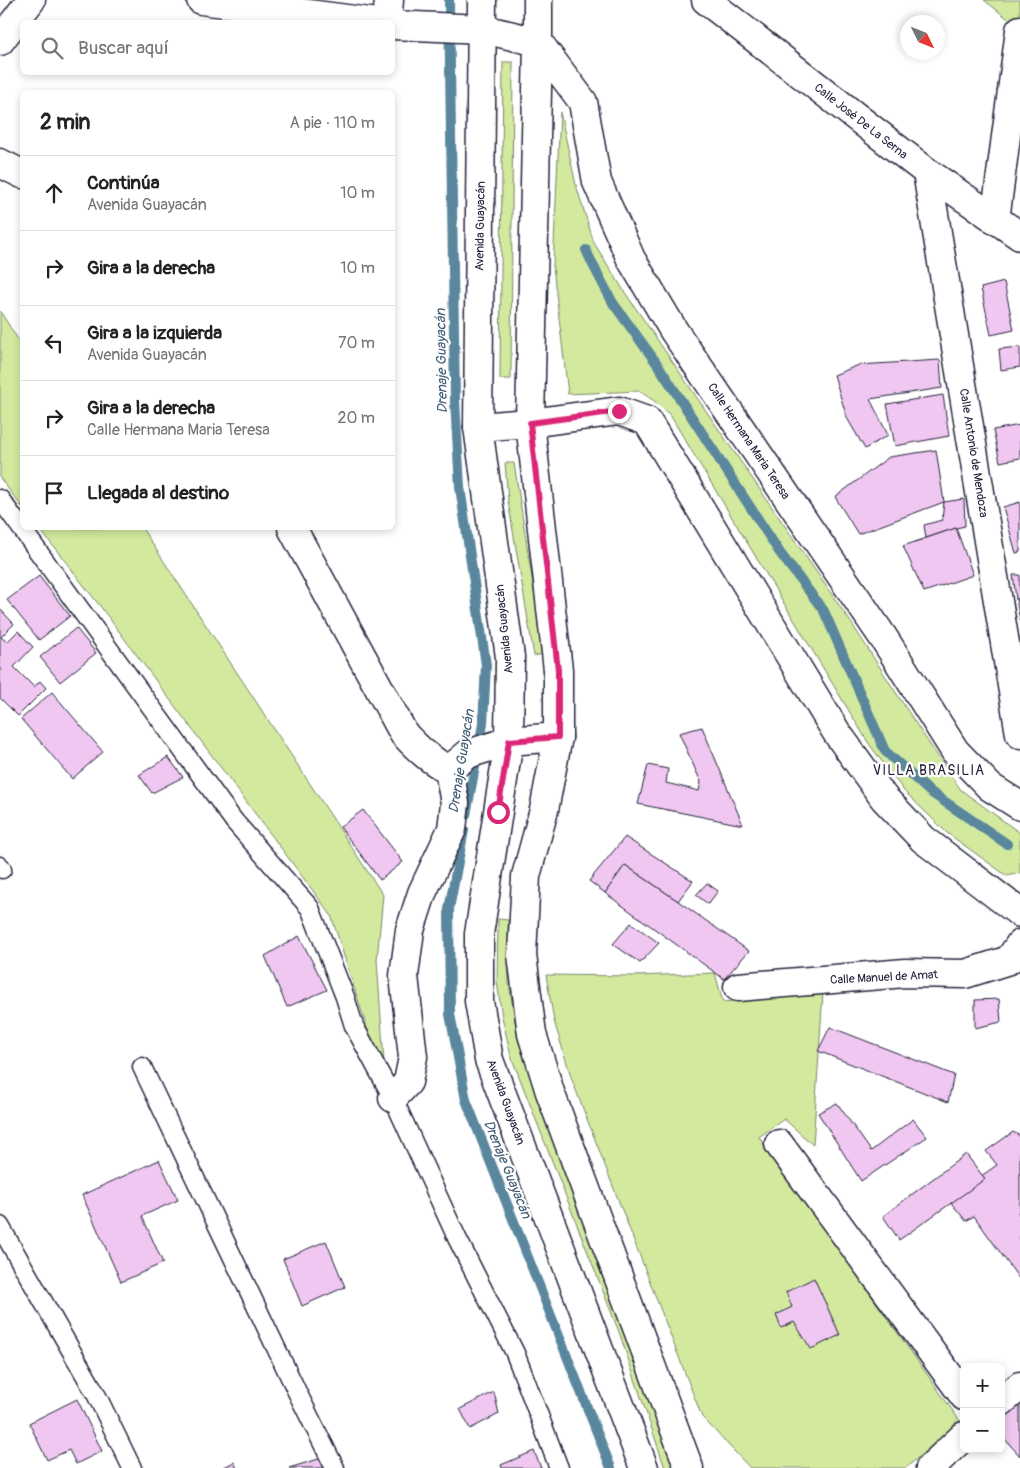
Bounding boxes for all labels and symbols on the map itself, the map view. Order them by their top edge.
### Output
north arrow [900,15,945,60]
street label: Calle José De La Serna [811,80,911,163]
street label: Avenida Guayacán [472,181,489,271]
water label: Drenaje Guayacán [432,307,451,413]
street label: Calle Hermana Maria Teresa [704,380,793,503]
street label: Calle Antonio de Mendoza [956,388,991,519]
route end [608,400,631,423]
street label: Avenida Guayacán [492,583,517,674]
water label: Drenaje Guayacán [445,707,478,814]
district label: VILLA BRASILIA [873,762,985,779]
route start [487,801,510,824]
street label: Calle Manuel de Amat [830,967,939,988]
street label: Avenida Guayacán [483,1057,528,1147]
water label: Drenaje Guayacán [480,1118,535,1222]

